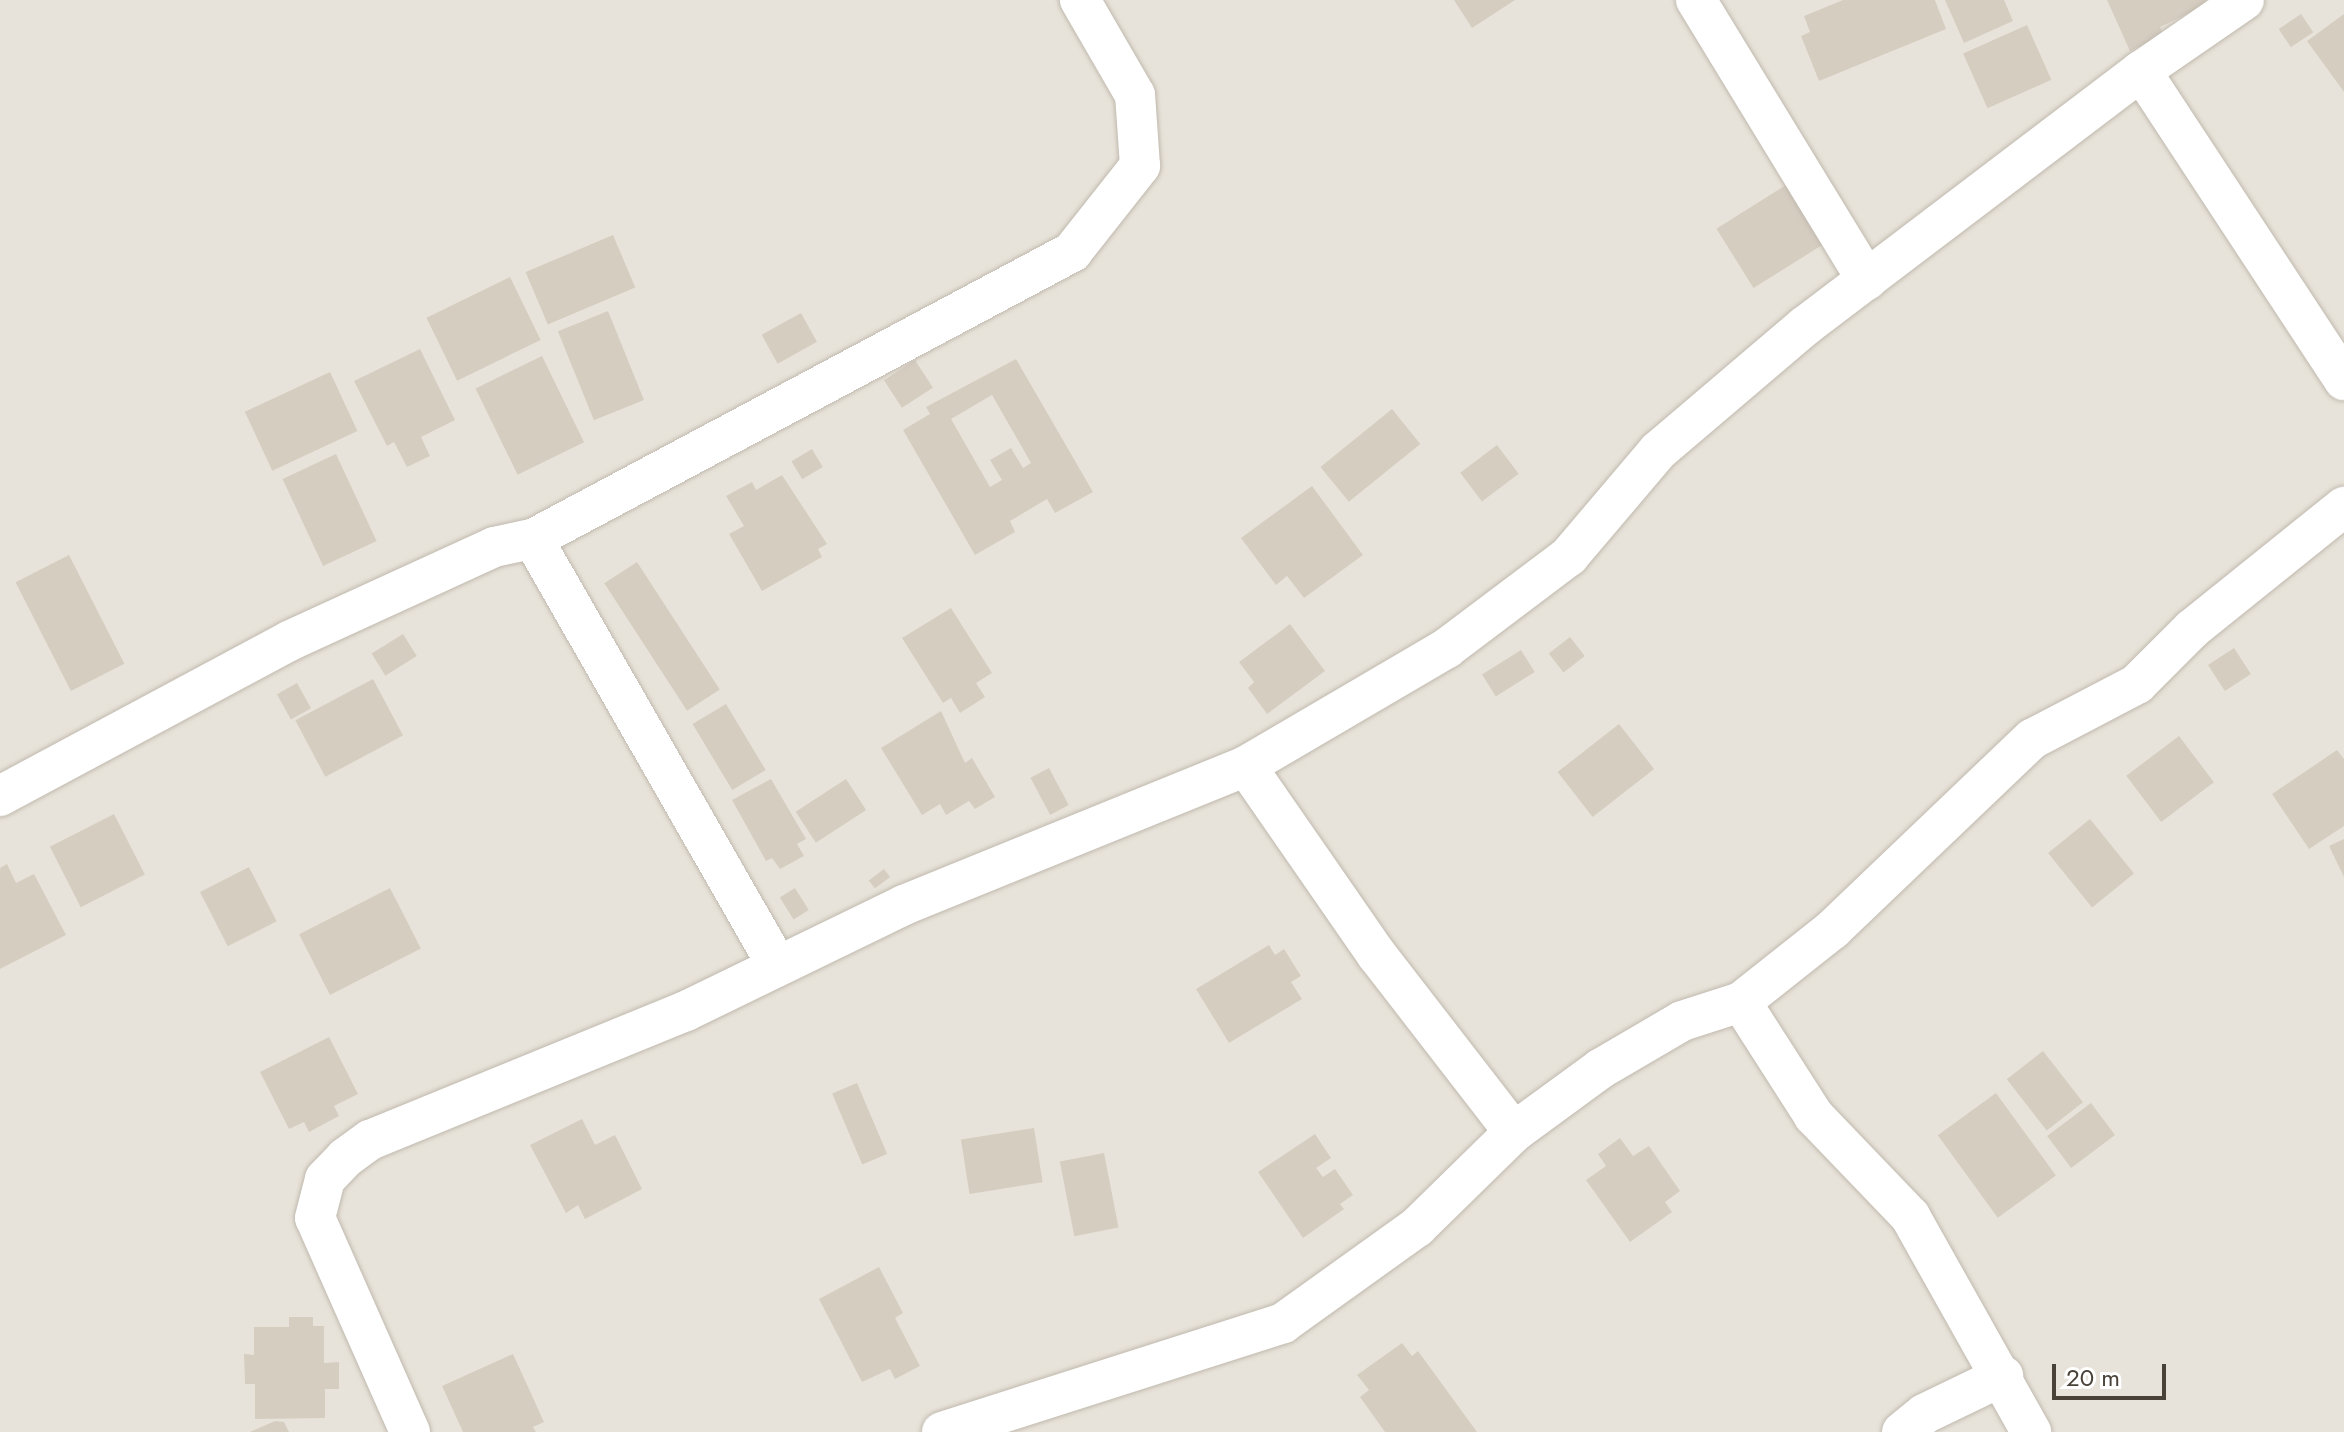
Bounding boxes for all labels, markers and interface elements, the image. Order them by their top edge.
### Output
scale bar [2056,1348,2170,1398]
text: 20 m [2066,1360,2120,1395]

